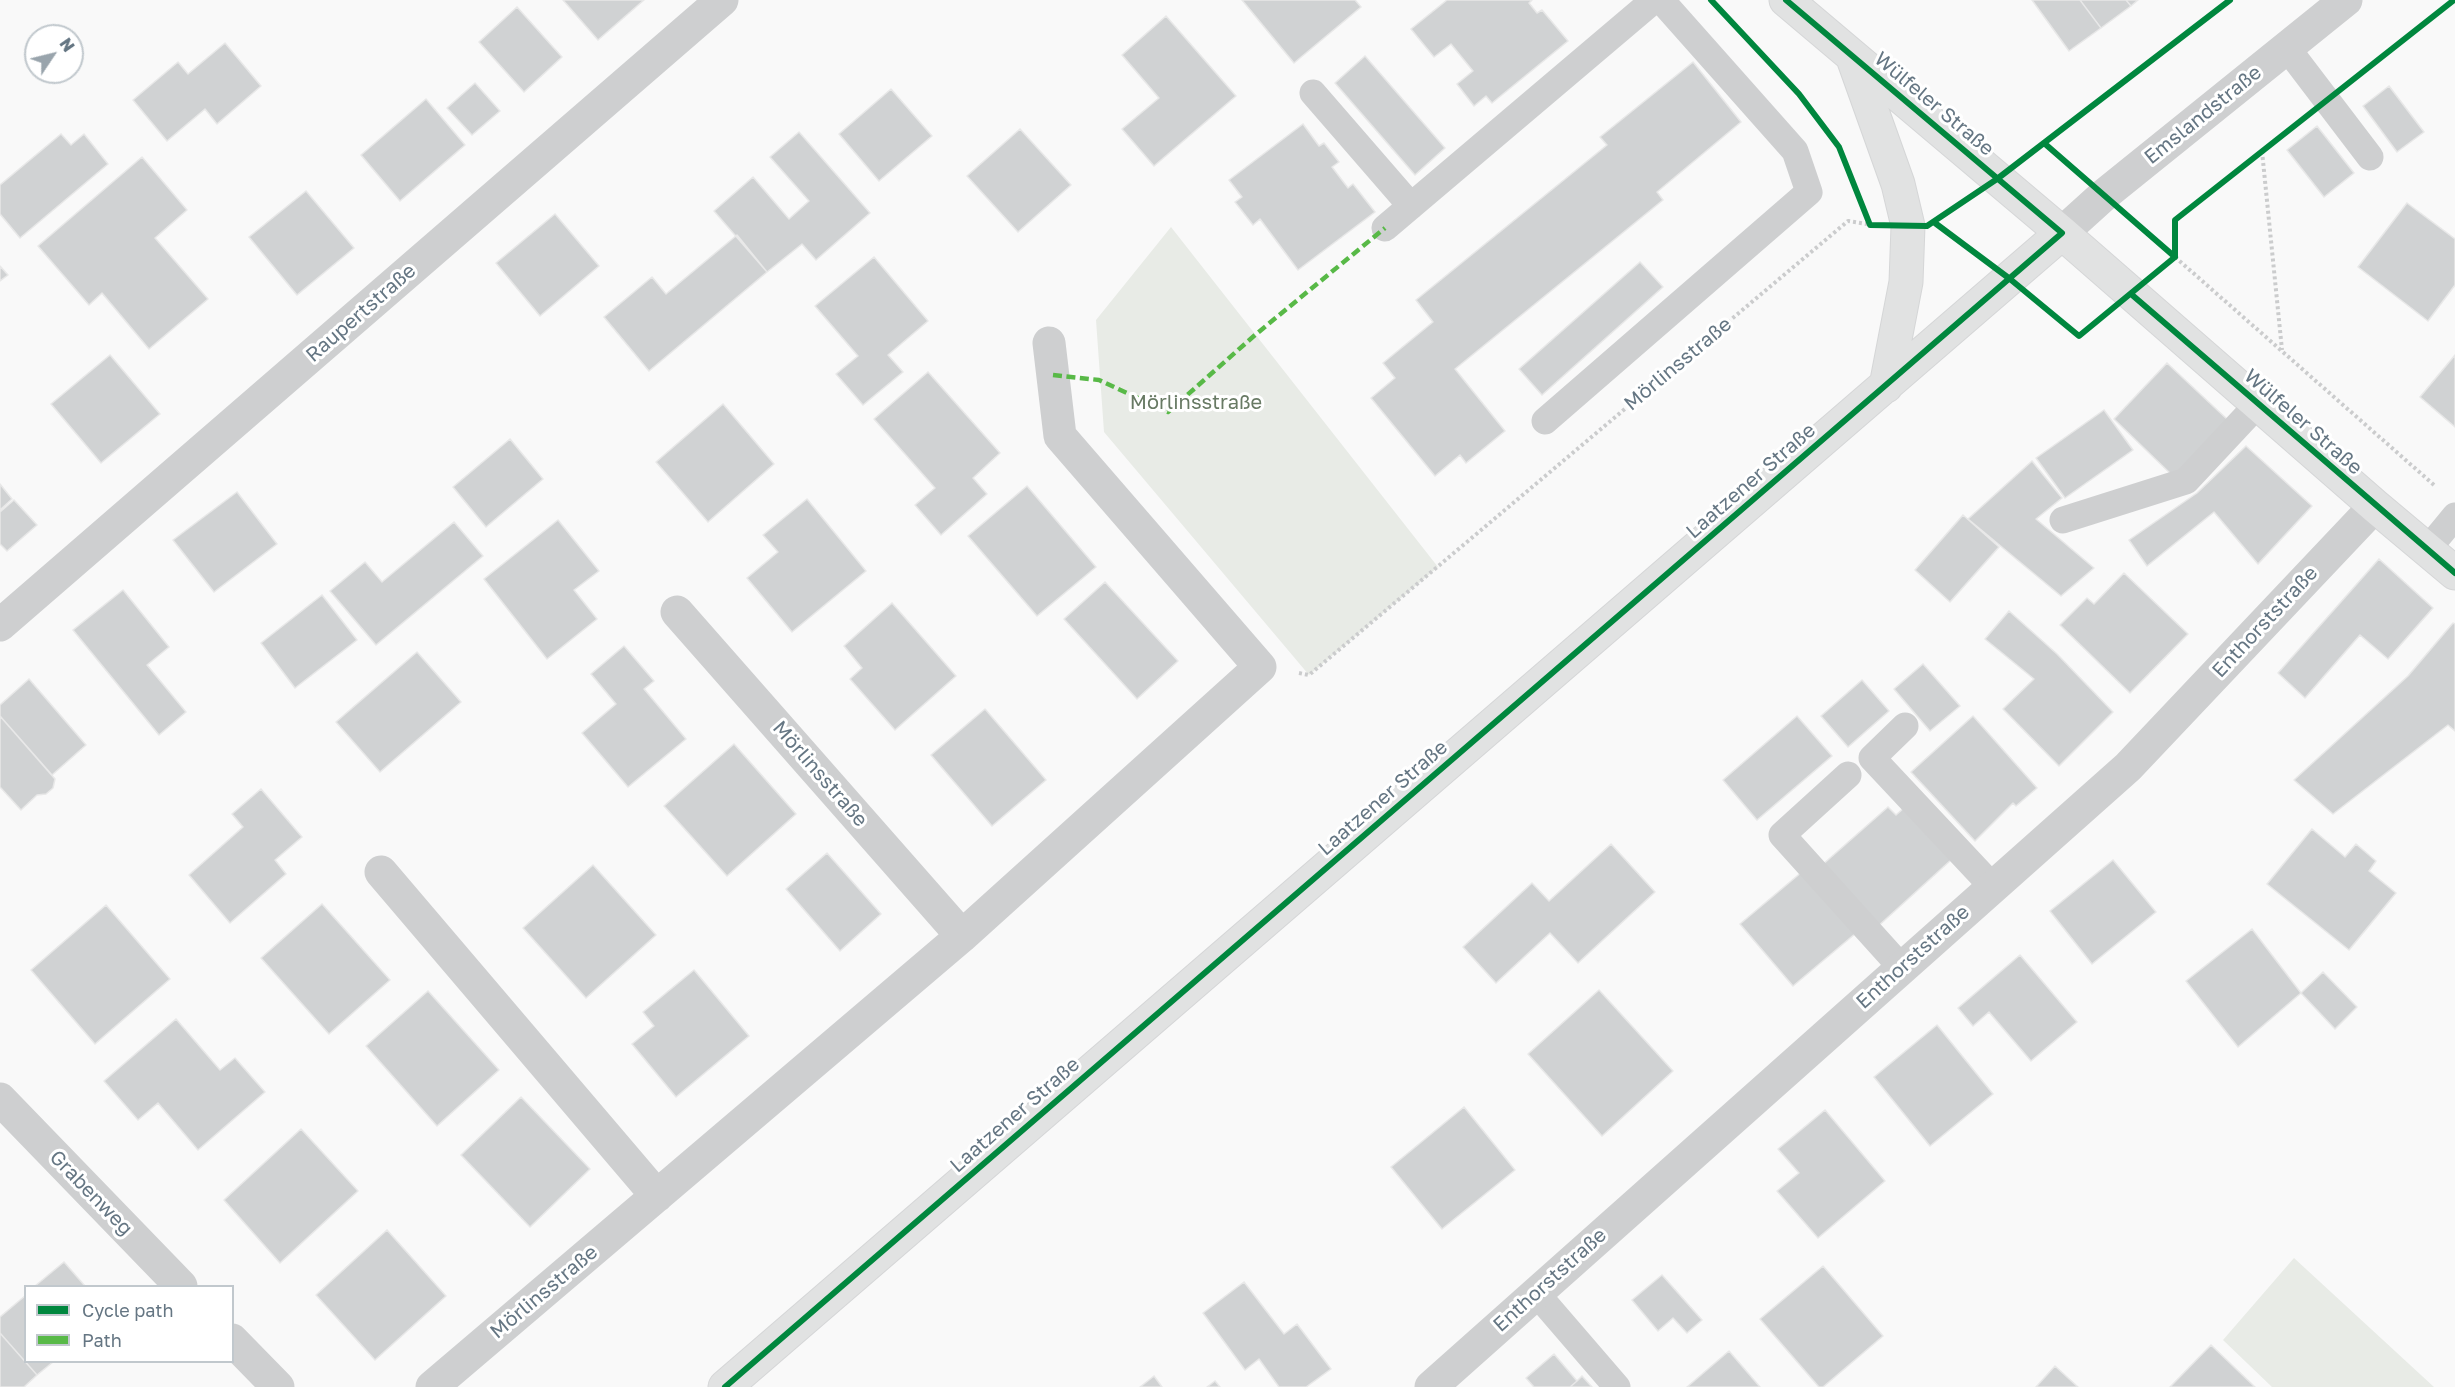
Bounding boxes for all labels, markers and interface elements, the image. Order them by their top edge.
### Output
north arrow [24,24,84,84]
text: N [55,34,79,56]
street label: Wülfeler Straße [1869,47,1999,161]
street label: Emslandstraße [2140,61,2266,169]
street label: Raupertstraße [301,259,421,367]
street label: Mörlinsstraße [1620,312,1736,416]
street label: Wülfeler Straße [2239,364,2367,480]
park label: Mörlinsstraße [1130,391,1262,415]
street label: Laatzener Straße [1681,418,1821,544]
street label: Enthorststraße [2207,561,2323,683]
street label: Mörlinsstraße [768,716,872,832]
street label: Laatzener Straße [1313,735,1453,861]
street label: Enthorststraße [1852,900,1974,1014]
street label: Laatzener Straße [945,1052,1085,1178]
street label: Grabenweg [45,1145,137,1241]
street label: Enthorststraße [1489,1223,1611,1337]
street label: Mörlinsstraße [486,1240,602,1344]
legend [24,1285,234,1363]
text: Cycle path [82,1299,174,1321]
text: Path [82,1329,122,1351]

